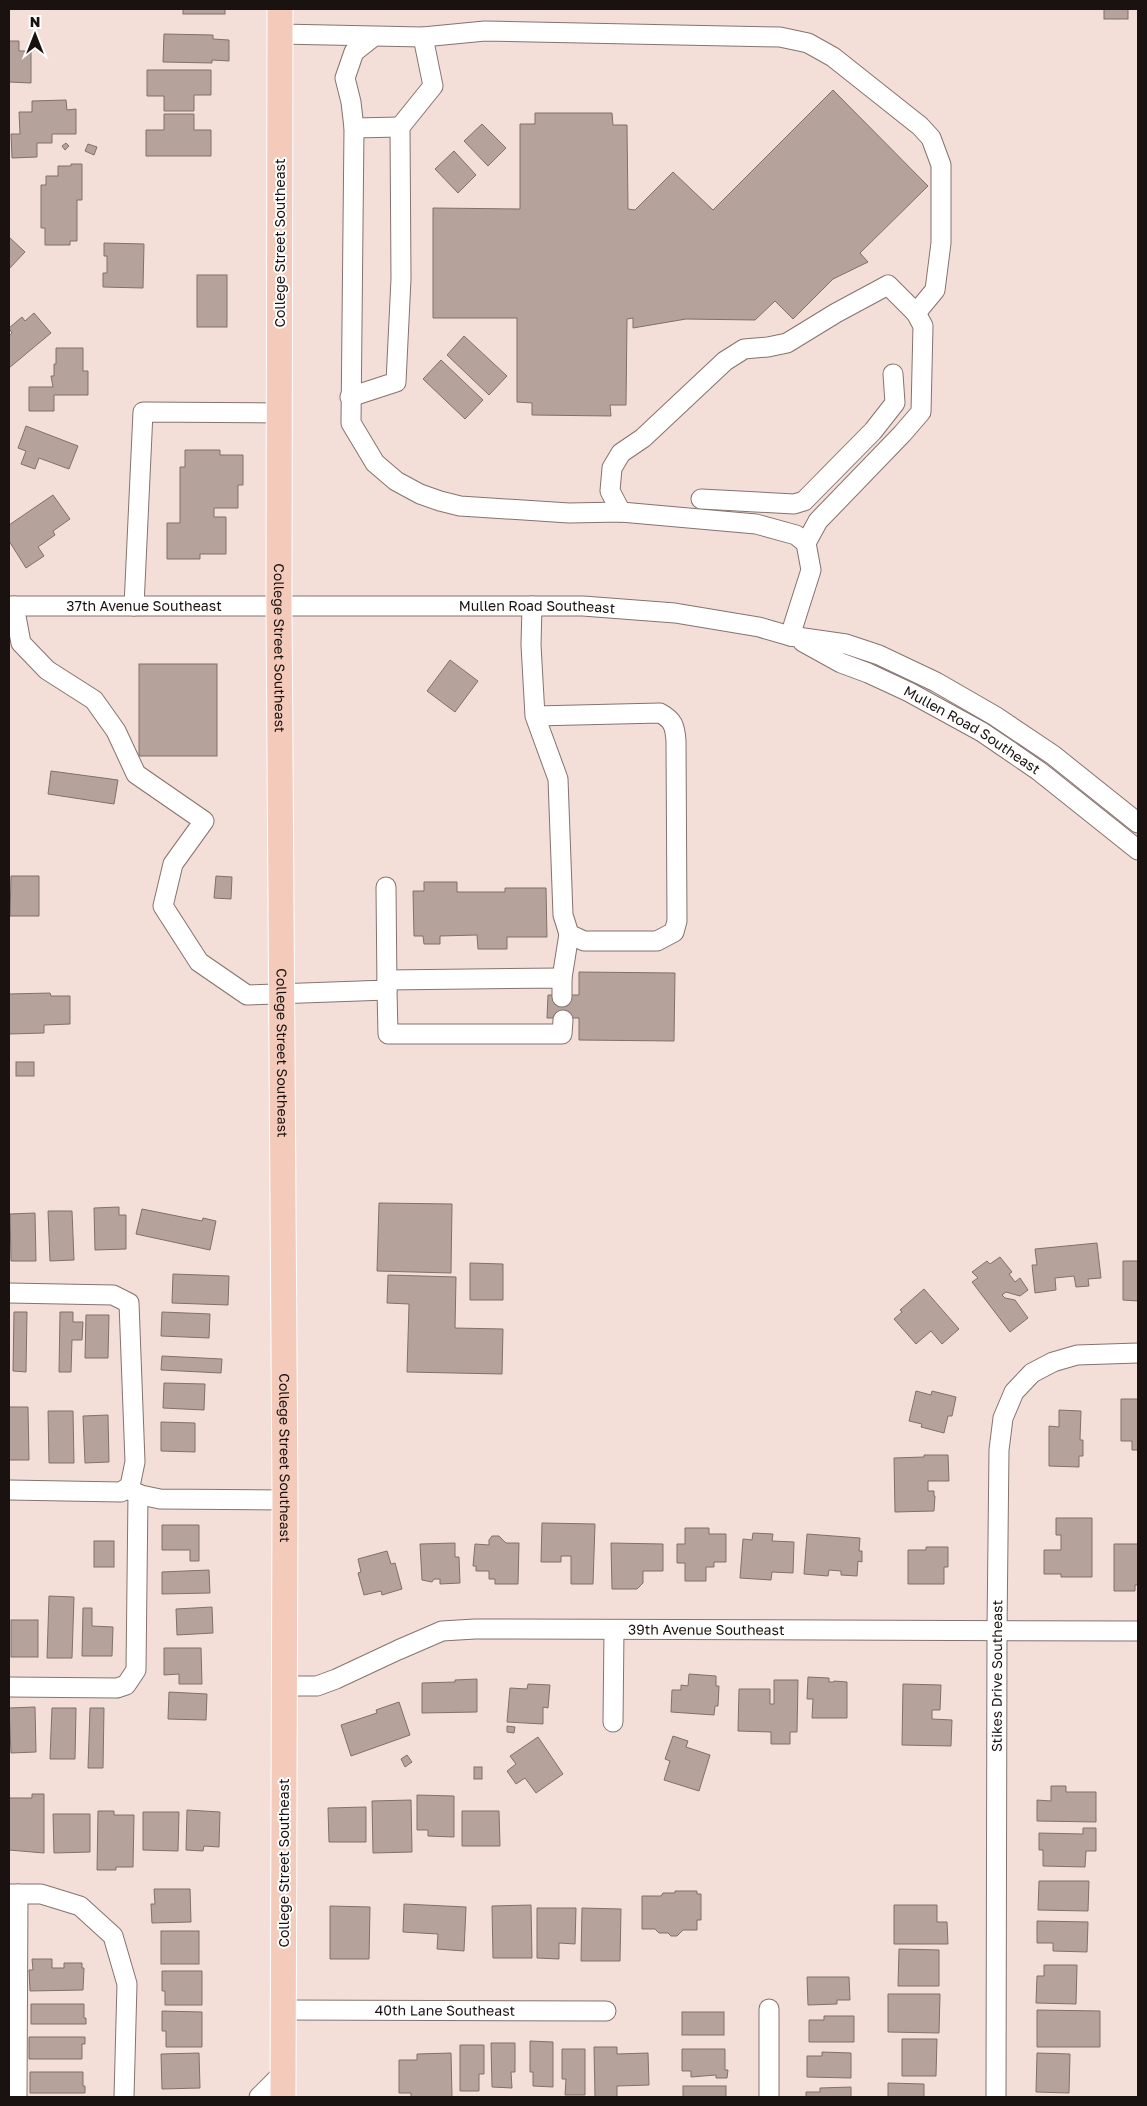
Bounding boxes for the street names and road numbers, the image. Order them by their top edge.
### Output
street label: College Street Southeast [271,158,288,328]
street label: College Street Southeast [271,563,289,733]
street label: 37th Avenue Southeast [66,597,222,614]
street label: Mullen Road Southeast [459,597,616,616]
street label: Mullen Road Southeast [901,682,1044,777]
street label: College Street Southeast [273,968,292,1138]
street label: College Street Southeast [276,1373,294,1543]
street label: Stikes Drive Southeast [988,1600,1005,1752]
street label: 39th Avenue Southeast [628,1620,785,1638]
street label: College Street Southeast [275,1778,292,1948]
street label: 40th Lane Southeast [375,2001,515,2019]

